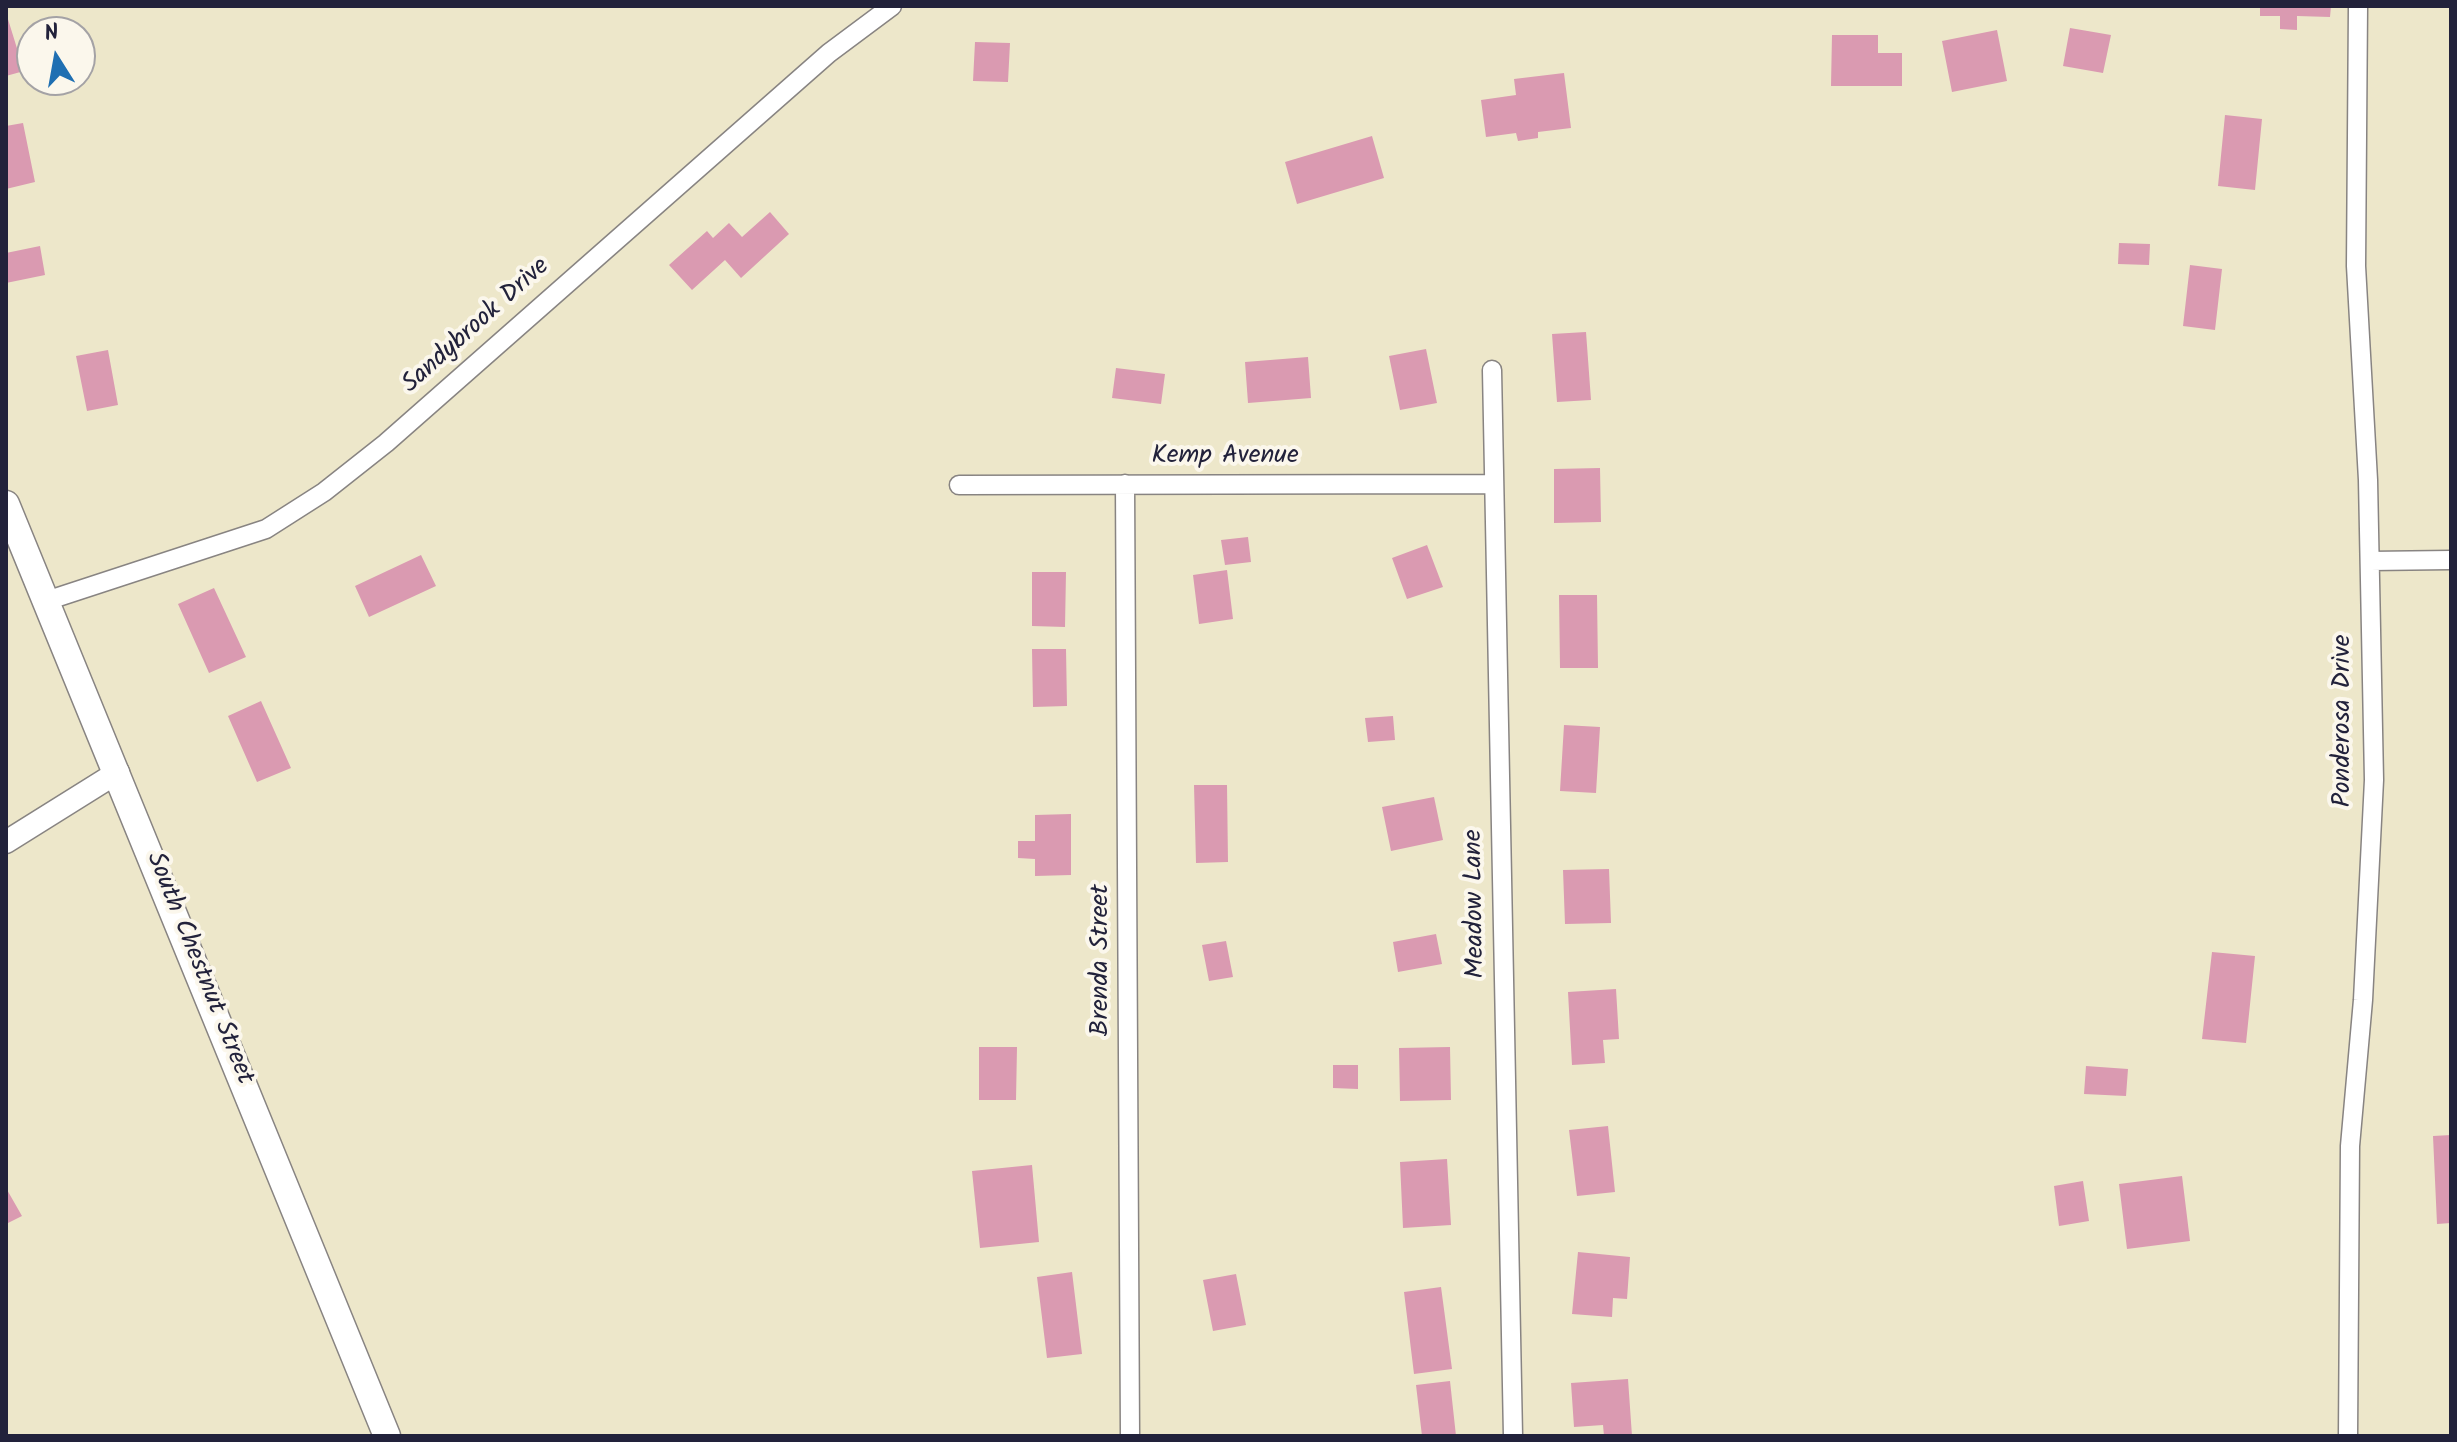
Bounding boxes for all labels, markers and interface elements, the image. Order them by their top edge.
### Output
text: N [42,15,62,52]
north arrow [16,16,96,96]
street label: Sandybrook Drive [397,253,557,401]
street label: Kemp Avenue [1151,442,1299,474]
street label: Ponderosa Drive [2329,635,2361,807]
street label: Meadow Lane [1460,829,1494,979]
street label: South Chestnut Street [137,848,259,1090]
street label: Brenda Street [1087,884,1119,1036]

